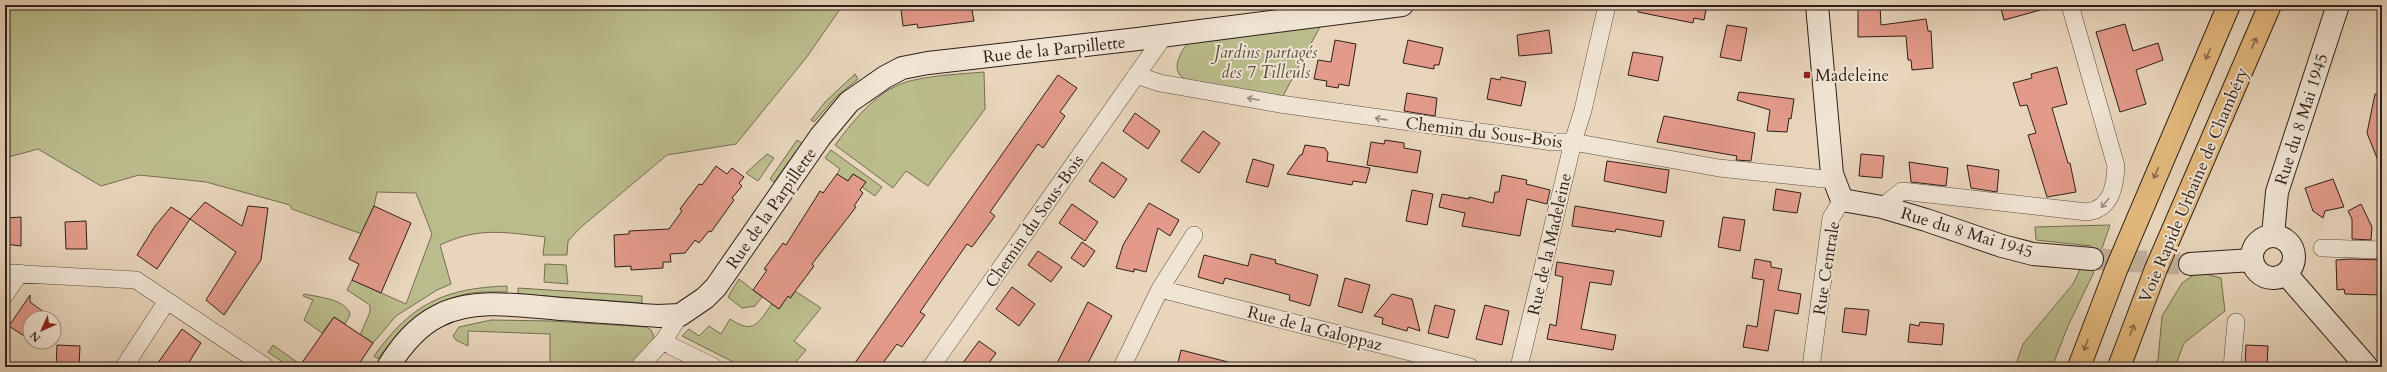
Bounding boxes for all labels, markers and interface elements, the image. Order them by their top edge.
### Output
street label: Rue de la Parpillette [982,31,1126,68]
one-way arrow [2250,38,2258,50]
park label: Jardins partagés des 7 Tilleuls [1210,41,1318,84]
one-way arrow [2203,47,2211,59]
street label: Rue du 8 Mai 1945 [2269,50,2334,188]
place label: Madeleine [1815,64,1889,87]
street label: Voie Rapide Urbaine de Chambéry [2133,64,2254,306]
marker: Madeleine [1802,70,1812,80]
one-way arrow [1247,95,1260,103]
street label: Chemin du Sous-Bois [1404,111,1564,154]
one-way arrow [1375,115,1388,123]
street label: Rue de la Parpillette [721,143,822,274]
street label: Chemin du Sous-Bois [980,150,1089,293]
one-way arrow [2152,167,2160,179]
street label: Rue de la Madeleine [1522,171,1577,317]
one-way arrow [2101,197,2110,208]
street label: Rue du 8 Mai 1945 [1898,201,2036,264]
street label: Rue Centrale [1808,219,1845,317]
street label: Rue de la Galoppaz [1245,301,1385,356]
north arrow [22,310,62,350]
one-way arrow [2129,325,2136,337]
text: N [26,328,44,345]
one-way arrow [2082,339,2090,351]

